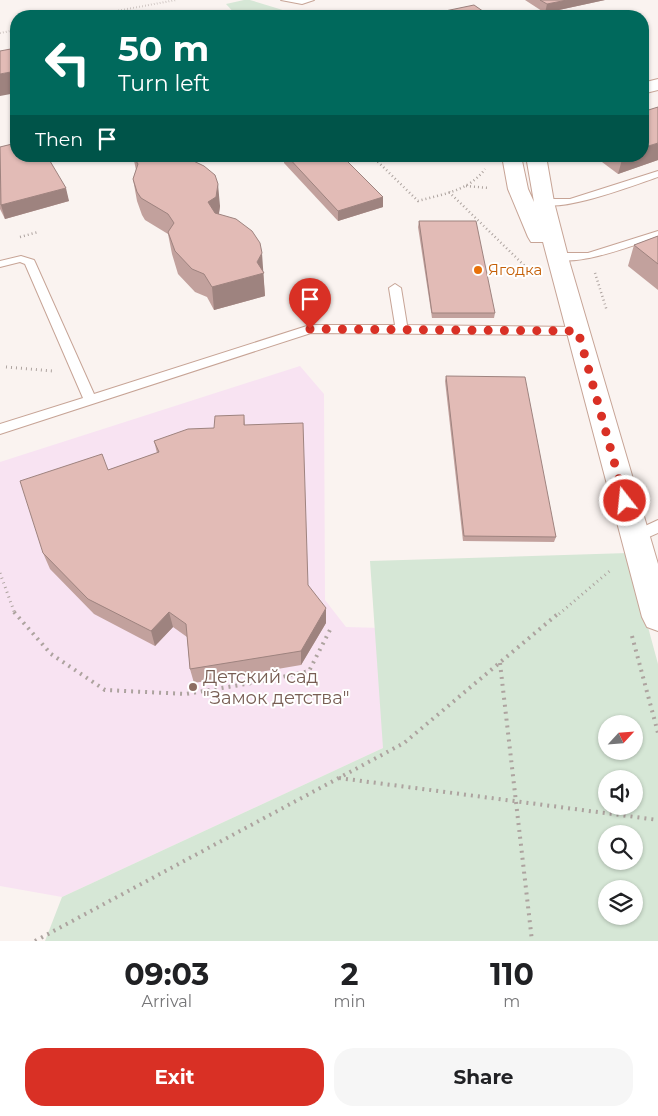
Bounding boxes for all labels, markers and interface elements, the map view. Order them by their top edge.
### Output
text: 50 m [118,27,209,70]
icon: left [35,30,100,95]
text: Turn left [118,70,210,97]
icon: arrive [93,125,121,153]
text: Then [35,128,83,151]
place label: Ягодка [488,260,542,279]
marker: Ягодка [472,264,484,276]
pin [289,278,331,329]
icon: arrive [296,285,324,313]
position arrow [598,474,650,526]
place label: Детский сад "Замок детства" [203,666,349,709]
marker: Детский сад "Замок детства" [187,681,199,693]
north arrow [598,715,642,760]
map controls [598,715,643,925]
button: sound [598,770,643,815]
button: search [598,825,643,870]
button: layers [598,880,643,925]
text: 09:03 [124,956,209,993]
text: 2 [341,956,358,993]
text: 110 [490,956,534,993]
text: Arrival [142,992,192,1011]
text: min [334,992,366,1011]
text: m [503,992,520,1011]
button: Exit [25,1048,324,1106]
button: Share [334,1048,633,1106]

